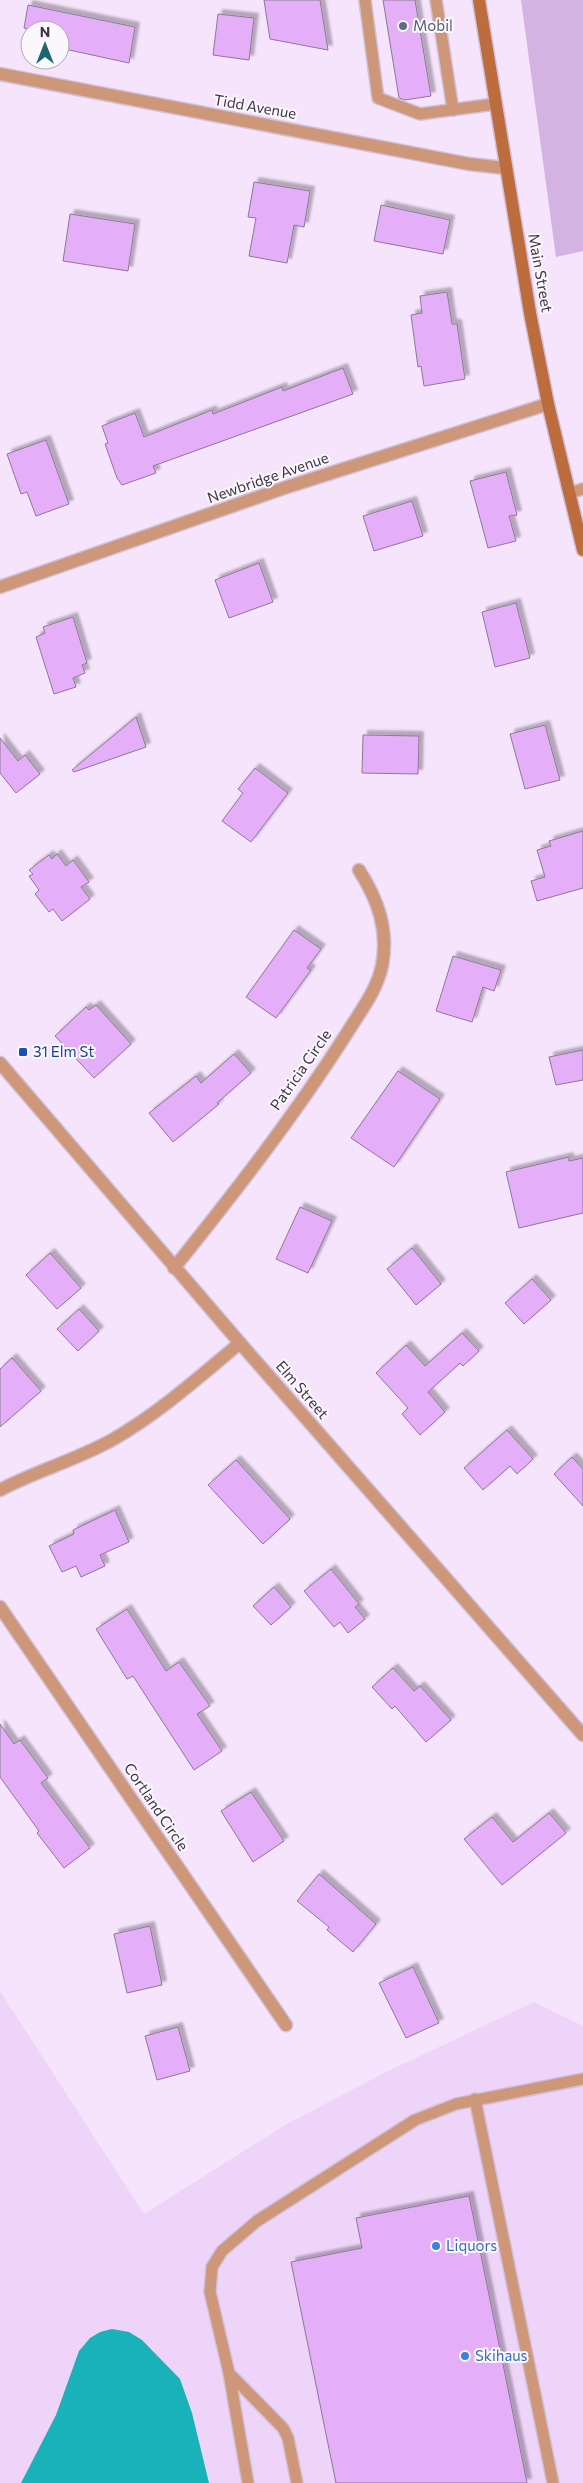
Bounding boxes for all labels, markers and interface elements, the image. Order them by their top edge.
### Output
place label: Mobil [413,16,453,34]
north arrow [20,20,70,70]
marker: Mobil [397,20,409,32]
text: N [40,23,50,40]
street label: Tidd Avenue [212,90,298,122]
street label: Main Street [525,232,557,314]
street label: Newbridge Avenue [205,448,331,506]
street label: Patricia Circle [266,1026,335,1113]
place label: 31 Elm St [33,1042,94,1060]
marker: 31 Elm St [17,1046,29,1058]
street label: Elm Street [273,1357,333,1422]
street label: Cortland Circle [121,1759,193,1854]
place label: Liquors [446,2236,497,2254]
marker: Liquors [430,2240,442,2252]
place label: Skihaus [475,2346,528,2364]
marker: Skihaus [459,2350,471,2362]

